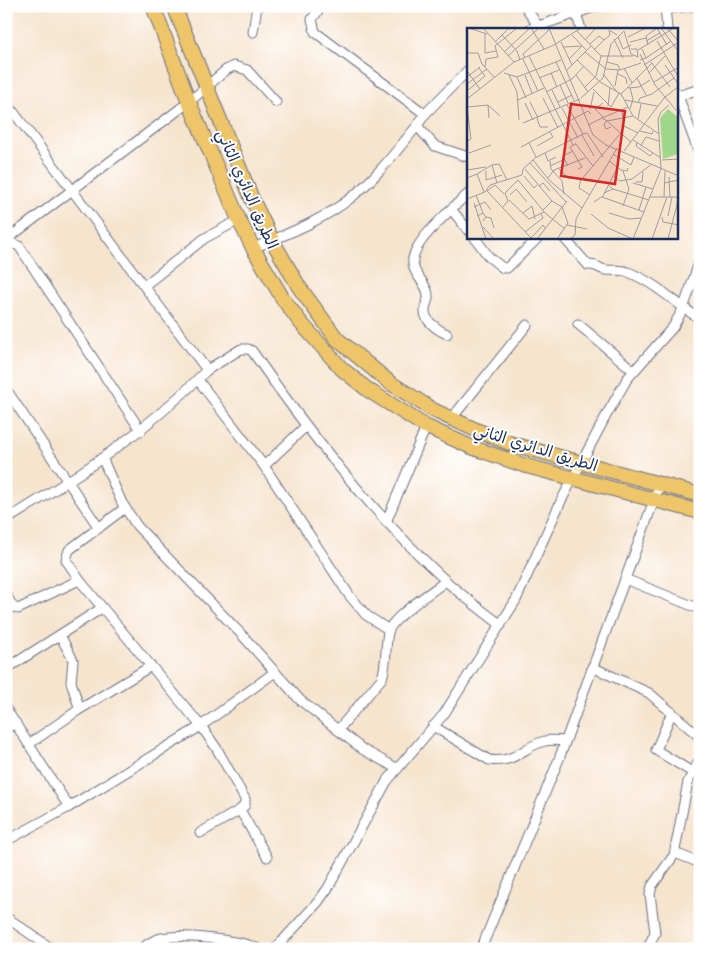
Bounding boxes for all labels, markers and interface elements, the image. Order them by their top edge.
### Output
inset map [467,28,678,239]
street label: الطريق الدائري الثاني [208,125,286,254]
street label: الطريق الدائري الثاني [470,416,601,480]

